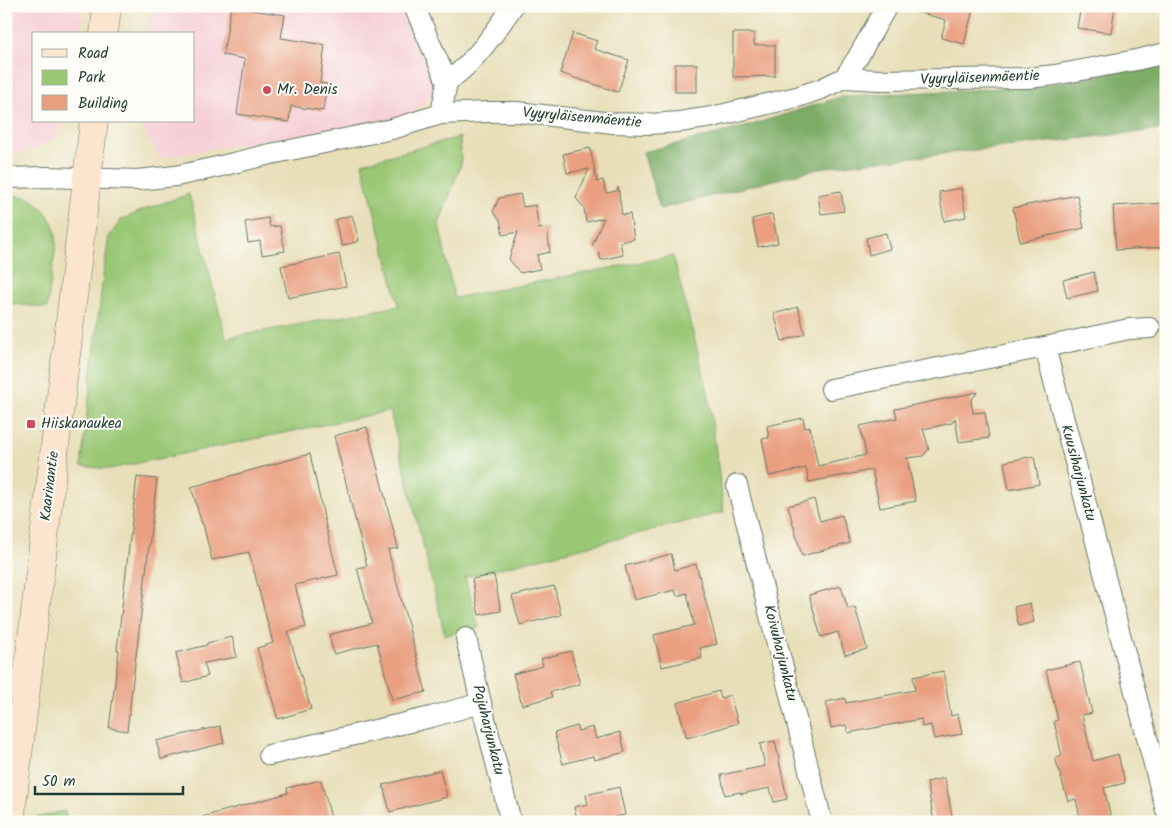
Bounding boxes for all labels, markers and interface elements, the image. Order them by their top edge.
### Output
legend [32,32,195,122]
text: Road [78,42,109,66]
street label: Vyyryläisenmäentie [920,64,1040,92]
text: Park [78,66,106,90]
place label: Mr. Denis [277,78,338,102]
marker: Mr. Denis [261,84,273,96]
text: Building [78,92,128,116]
street label: Vyyryläisenmäentie [521,101,643,135]
place label: Hiiskanaukea [41,412,122,436]
marker: Hiiskanaukea [25,418,37,430]
street label: Kuusiharjunkatu [1054,422,1102,524]
street label: Kaarinantie [34,449,66,523]
street label: Koivuharjunkatu [756,602,804,704]
street label: Pajuharjunkatu [465,682,511,778]
scale bar [35,763,182,795]
text: 50 m [42,770,76,794]

